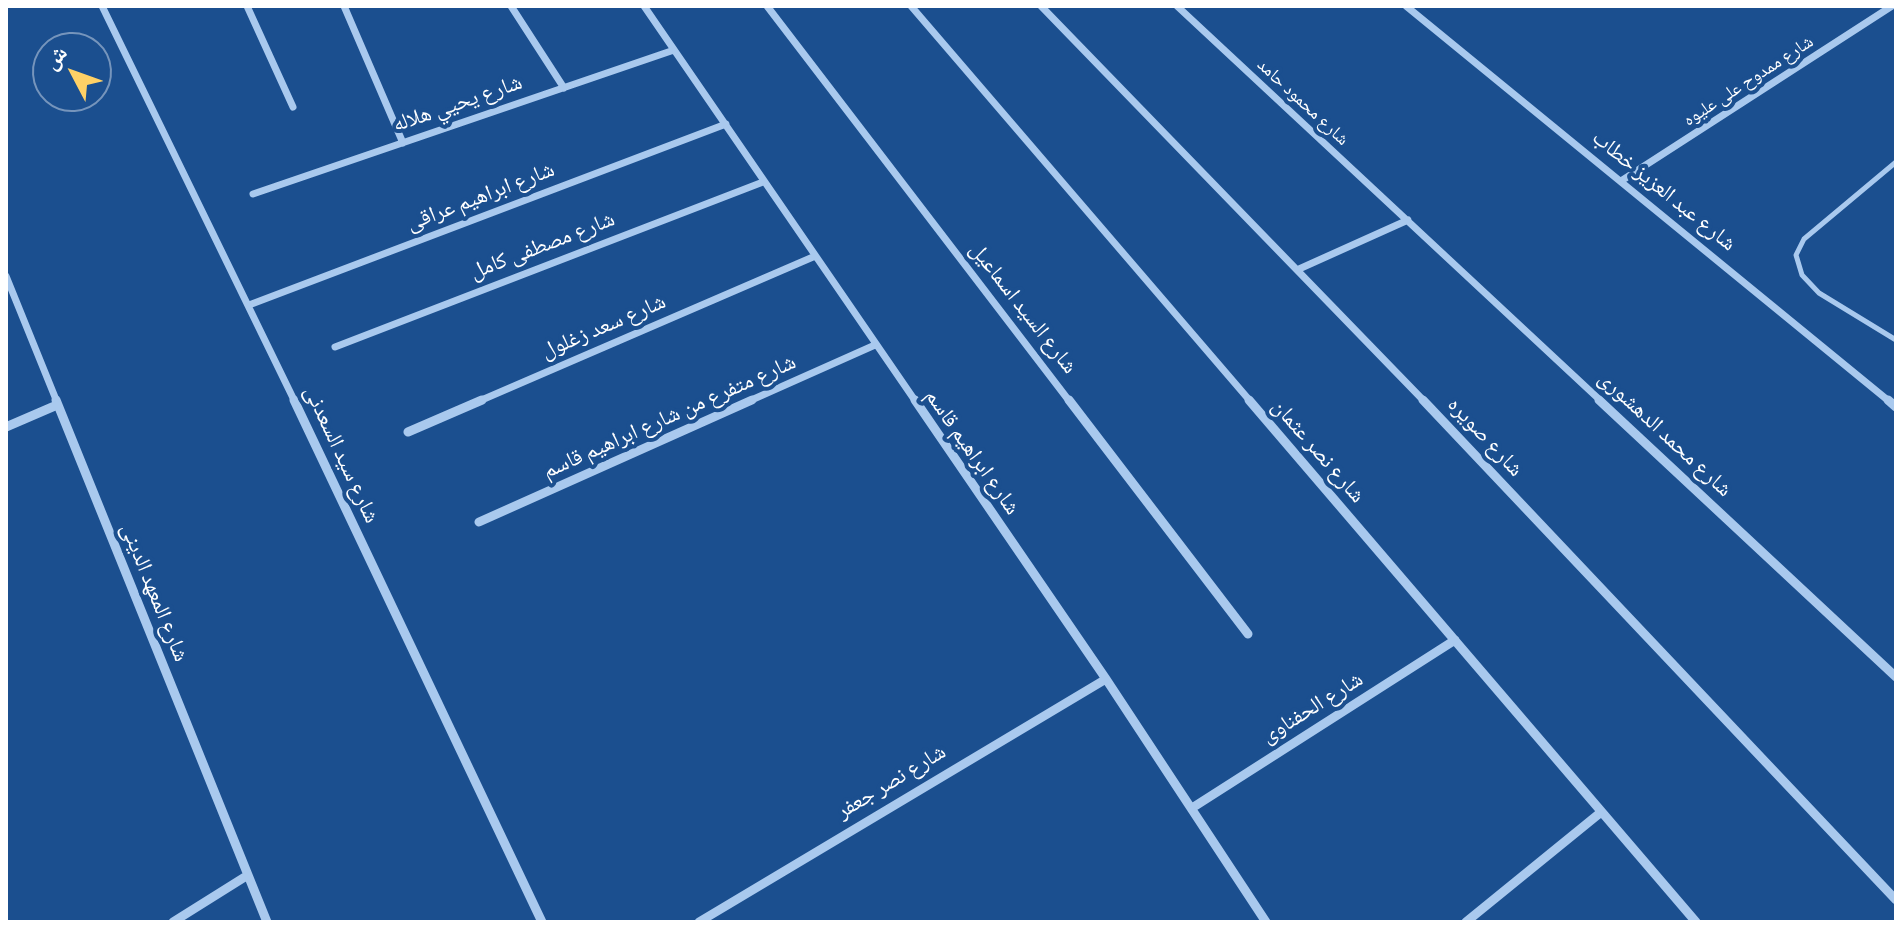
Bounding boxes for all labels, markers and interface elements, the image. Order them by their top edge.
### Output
north arrow [32,32,112,112]
street label: شارع ممدوح على عليوه [1680,32,1818,132]
text: ش [36,38,75,77]
street label: شارع محمود حامد [1252,55,1352,151]
street label: شارع يحيي هلاله [390,71,526,139]
street label: شارع عبد العزيز خطاب [1586,126,1740,258]
street label: شارع ابراهيم عراقى [403,158,559,238]
street label: شارع مصطفى كامل [467,207,619,287]
street label: شارع السيد اسماعيل [962,238,1082,380]
street label: شارع سعد زغلول [538,290,670,366]
street label: شارع متفرع من شارع ابراهيم قاسم [539,350,801,486]
street label: شارع محمد الدهشورى [1592,366,1736,504]
street label: شارع سيد السعدنى [297,382,383,528]
street label: شارع ابراهيم قاسم [918,385,1024,521]
street label: شارع صويره [1441,393,1527,483]
street label: شارع نصر عثمان [1265,395,1369,509]
street label: شارع المعهد الدينى [113,520,193,666]
street label: شارع الحفناوى [1257,667,1369,751]
street label: شارع نصر جعفر [832,740,952,826]

